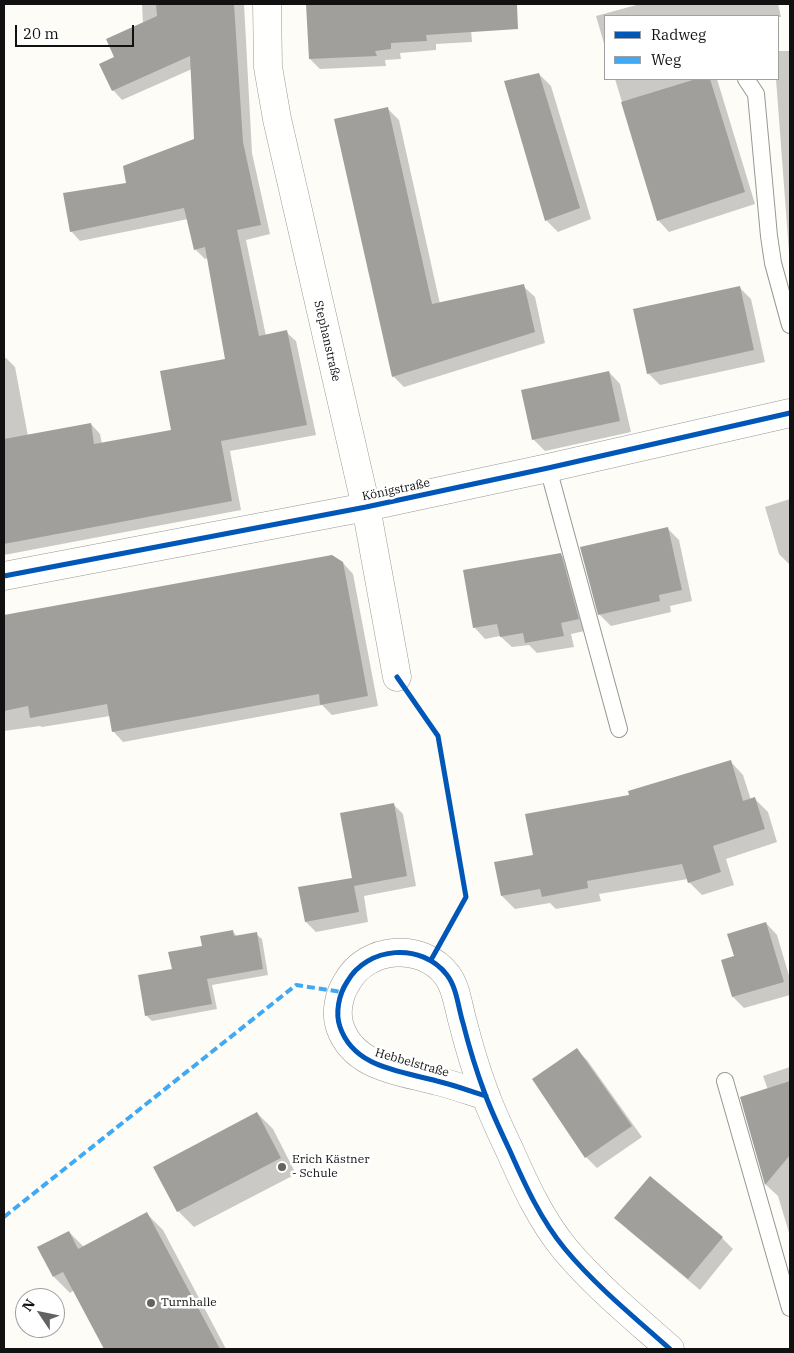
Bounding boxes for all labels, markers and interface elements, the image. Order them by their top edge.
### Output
scale bar [18,15,136,47]
legend [604,15,779,80]
text: 20 m [23,24,59,43]
text: Radweg [651,25,706,44]
text: Weg [651,50,681,69]
street label: Stephanstraße [311,299,343,383]
street label: Königstraße [361,476,431,504]
street label: Hebbelstraße [373,1046,451,1080]
place label: Erich Kästner - Schule [292,1153,370,1181]
marker: Erich Kästner - Schule [276,1161,288,1173]
north arrow [15,1288,65,1338]
text: N [18,1296,39,1315]
place label: Turnhalle [161,1296,217,1310]
marker: Turnhalle [145,1297,157,1309]

